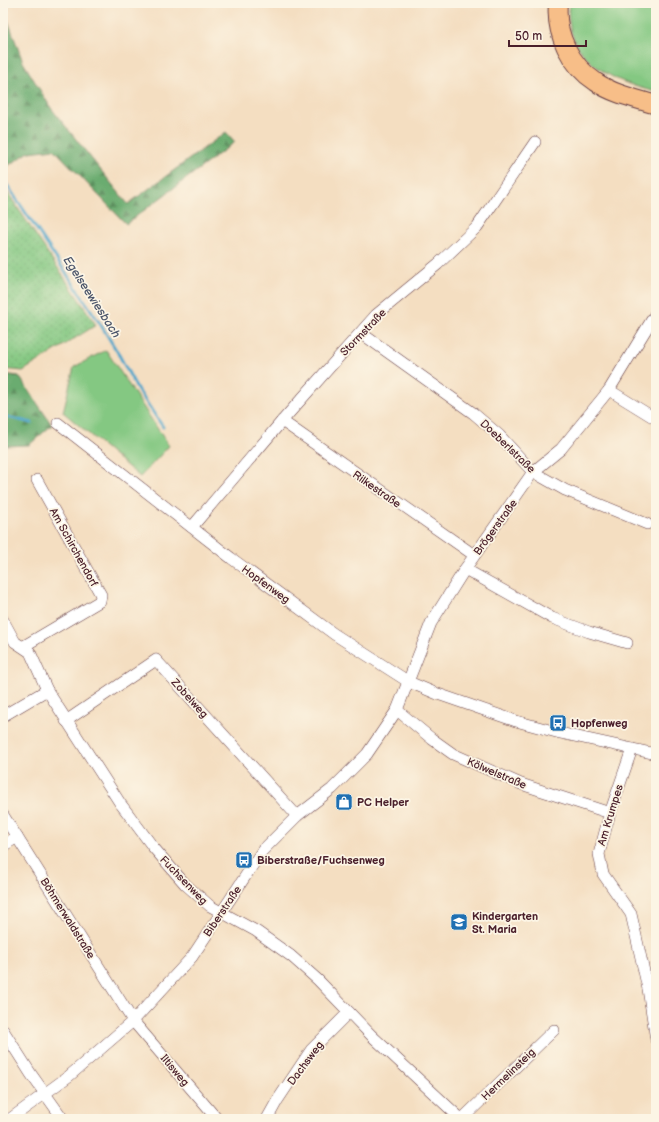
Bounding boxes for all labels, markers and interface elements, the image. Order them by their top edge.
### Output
scale bar [509,22,586,48]
text: 50 m [515,29,542,44]
water label: Egelseewiesbach [60,254,124,341]
street label: Stormstraße [338,306,389,359]
street label: Doeberlstraße [478,417,538,476]
street label: Rilkestraße [350,468,404,511]
street label: Brögerstraße [471,496,520,558]
street label: Am Schirchendorf [47,506,101,589]
street label: Hopfenweg [239,563,292,606]
street label: Zobelweg [168,675,211,721]
bus stop icon: Hopfenweg [548,713,568,733]
place label: Hopfenweg [571,717,627,730]
street label: Kölwelstraße [465,755,529,792]
street label: Am Krumpes [595,782,626,847]
shop icon: PC Helper [334,792,354,812]
place label: PC Helper [357,796,410,809]
bus stop icon: Biberstraße/Fuchsenweg [234,850,254,870]
street label: Fuchsenweg [157,853,210,907]
place label: Biberstraße/Fuchsenweg [257,854,385,867]
street label: Böhmerwaldstraße [37,875,98,962]
street label: Biberstraße [201,883,244,939]
place label: Kindergarten St. Maria [472,910,538,936]
school or university icon: Kindergarten St. Maria [449,912,469,932]
street label: Dachsweg [285,1039,326,1088]
street label: Hermelinsteig [479,1046,538,1103]
street label: Iltisweg [158,1052,192,1089]

